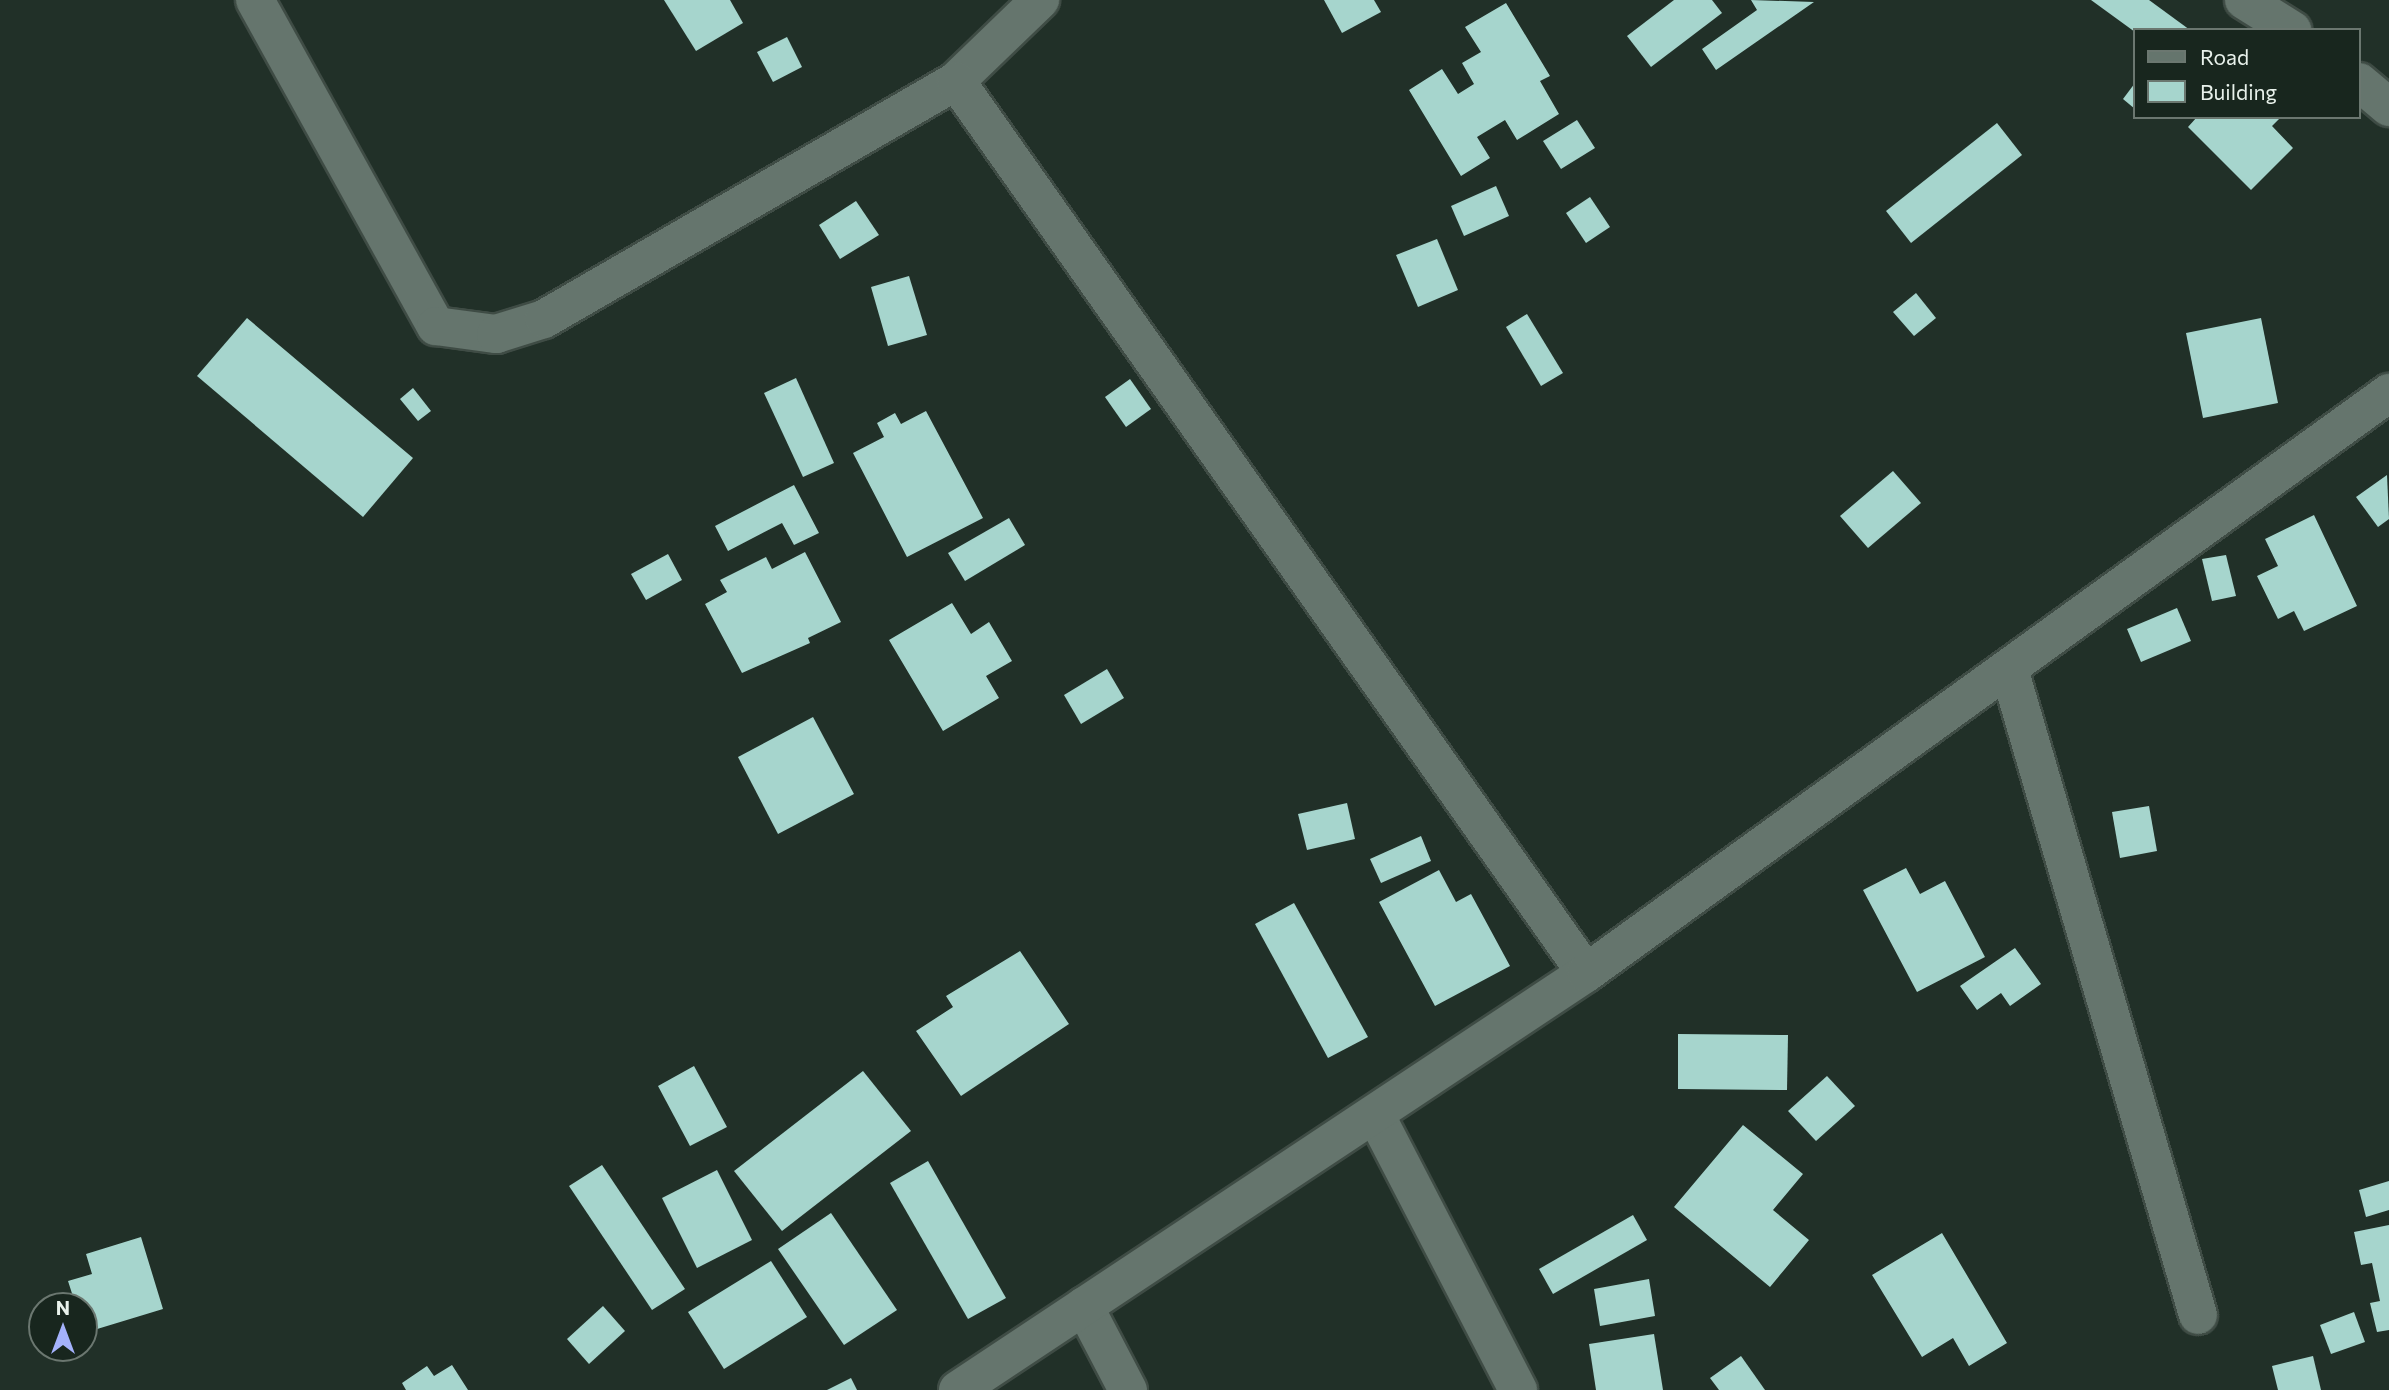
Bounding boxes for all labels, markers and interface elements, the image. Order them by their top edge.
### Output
legend [2134,28,2361,119]
text: Road [2200,44,2249,69]
text: Building [2200,79,2277,104]
north arrow [28,1292,98,1362]
text: N [56,1296,70,1319]

